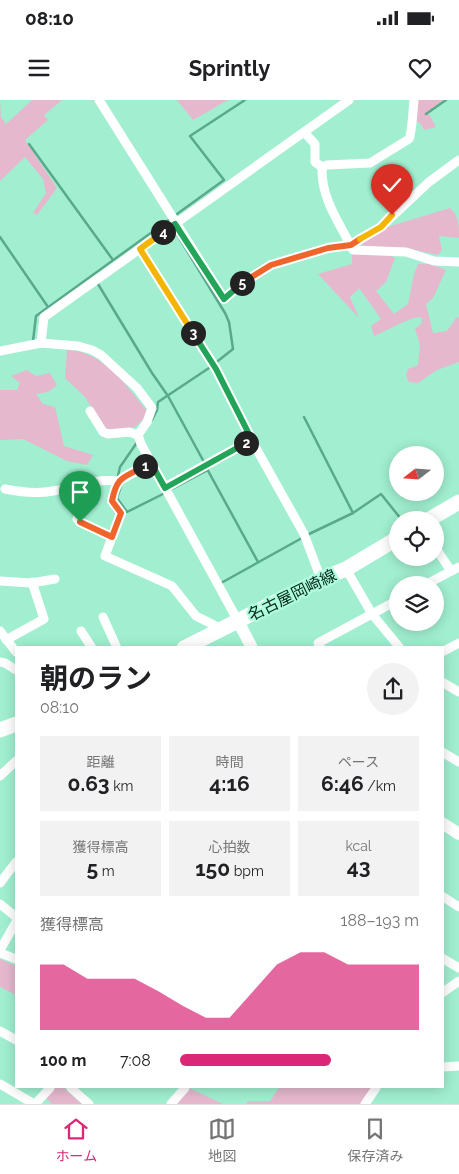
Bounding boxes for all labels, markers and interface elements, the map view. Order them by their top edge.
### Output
text: 08:10 [25,7,74,29]
icon: menu [25,54,53,82]
icon: heart [406,54,434,82]
text: Sprintly [189,55,270,81]
pin [371,164,413,215]
icon: check [378,171,406,199]
pin: 4 [150,220,176,244]
text: 4 [160,224,168,240]
pin: 5 [230,270,254,296]
text: 5 [239,275,246,291]
pin: 3 [180,320,206,346]
text: 3 [190,325,197,341]
pin: 2 [234,430,258,456]
text: 2 [243,435,250,451]
north arrow [389,446,444,501]
map controls [389,446,444,631]
pin: 1 [132,454,158,478]
text: 1 [142,458,149,474]
pin [59,471,101,522]
icon: arrive [66,478,94,506]
button: locate [389,511,444,566]
street label: 名古屋岡崎線 [245,565,339,625]
button: layers [389,576,444,631]
text: 朝のラン [40,662,152,695]
button: share [367,663,419,715]
text: 08:10 [40,698,79,717]
text: 距離 [87,754,115,770]
text: 時間 [216,754,244,770]
text: ペース [338,754,379,770]
text: 0.63 [68,771,110,796]
text: 4:16 [209,771,250,796]
text: 6:46 [321,771,364,796]
text: km [110,778,133,794]
text: /km [364,778,396,794]
text: kcal [345,838,372,854]
text: 獲得標高 [73,839,129,855]
text: 心拍数 [209,839,251,855]
text: 43 [347,854,370,879]
text: 5 [86,856,98,881]
text: 150 [195,856,230,881]
text: m [98,863,115,879]
text: bpm [230,863,264,879]
text: 188–193 m [341,911,419,930]
text: 獲得標高 [40,915,104,934]
text: 100 m [40,1051,86,1070]
text: 7:08 [120,1051,151,1070]
tab: ホーム [56,1115,97,1165]
tab: 地図 [208,1115,236,1165]
tab: 保存済み [347,1115,403,1165]

